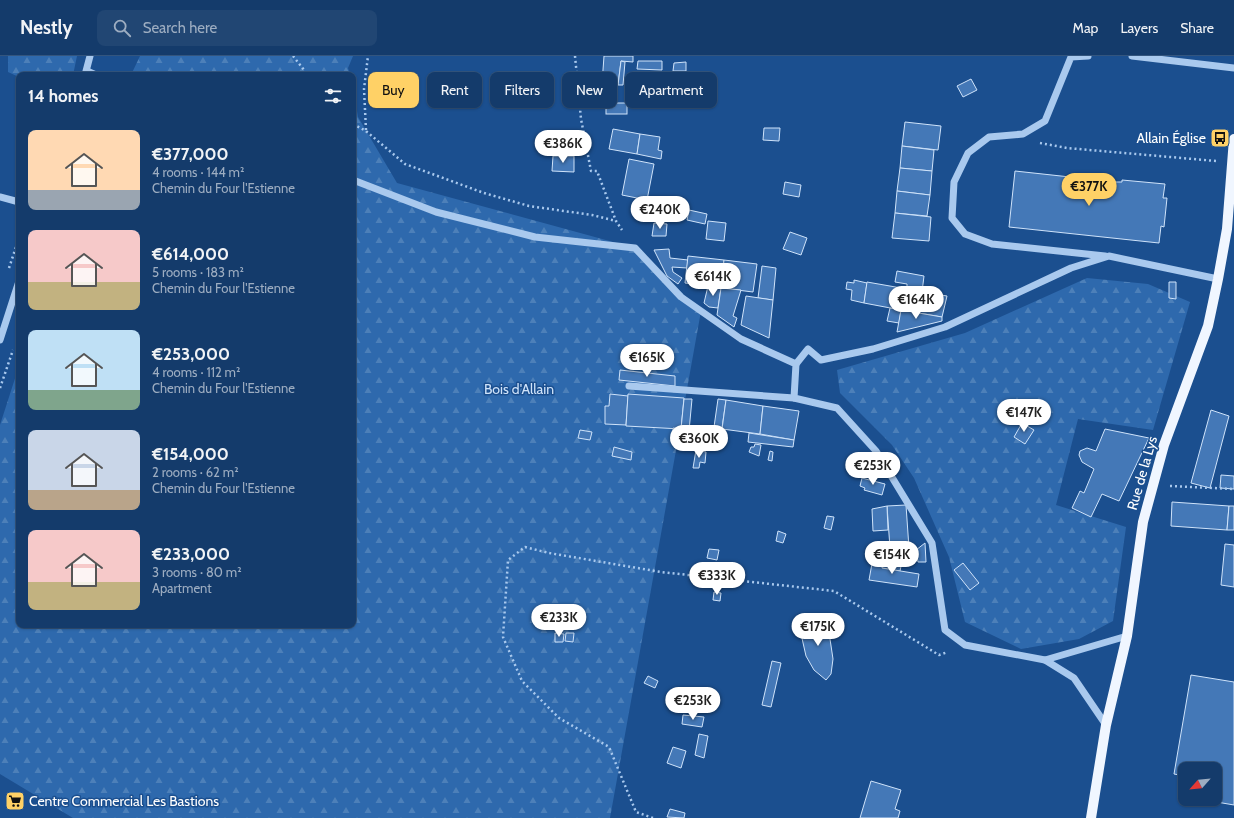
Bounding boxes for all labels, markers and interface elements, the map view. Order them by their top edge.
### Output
search box [97,10,377,46]
text: Nestly [20,16,73,39]
icon: search [111,17,133,39]
text: Search here [143,19,217,37]
text: Map [1073,19,1098,37]
text: Layers [1120,19,1158,37]
text: Share [1180,19,1214,37]
chip: Buy [368,72,419,108]
chip: Rent [427,72,482,108]
chip: Filters [490,72,554,108]
chip: New [562,72,617,108]
chip: Apartment [625,72,717,108]
icon: filters [322,85,344,107]
text: 14 homes [28,86,98,106]
bus stop icon: Allain Église [1209,127,1231,149]
place label: Allain Église [1136,129,1206,147]
pin: €386K [535,130,591,164]
text: €386K [544,135,582,151]
text: €377,000 [152,144,229,164]
icon: home [60,146,108,194]
text: 4 rooms · 144 m² [152,164,244,180]
pin: €377K [1061,173,1117,207]
text: €377K [1071,178,1107,194]
text: Chemin du Four l'Estienne [152,180,295,196]
pin: €240K [632,196,688,230]
text: €240K [640,201,680,217]
text: €614,000 [152,244,229,264]
icon: home [60,246,108,294]
pin: €614K [685,263,741,297]
text: 5 rooms · 183 m² [152,264,244,280]
text: €614K [695,268,731,284]
text: Chemin du Four l'Estienne [152,280,295,296]
pin: €164K [888,286,944,320]
text: €164K [898,291,934,307]
text: €253,000 [152,344,230,364]
pin: €165K [619,344,675,378]
icon: home [60,346,108,394]
text: €165K [629,349,665,365]
text: 4 rooms · 112 m² [152,364,240,380]
text: Chemin du Four l'Estienne [152,380,295,396]
park label: Bois d'Allain [484,380,554,398]
pin: €147K [996,399,1052,433]
text: €147K [1006,404,1042,420]
pin: €360K [671,425,727,459]
text: €360K [679,430,719,446]
street label: Rue de la Lys [1123,434,1161,512]
text: €154,000 [152,444,229,464]
icon: home [60,446,108,494]
pin: €253K [845,452,901,486]
text: €253K [854,457,892,473]
text: 2 rooms · 62 m² [152,464,239,480]
text: Chemin du Four l'Estienne [152,480,295,496]
pin: €154K [864,541,920,575]
text: €233,000 [152,544,230,564]
icon: home [60,546,108,594]
text: €154K [874,546,910,562]
pin: €333K [689,562,745,596]
text: 3 rooms · 80 m² [152,564,242,580]
text: €333K [698,567,736,583]
text: Apartment [152,580,212,596]
pin: €233K [531,604,587,638]
text: €233K [540,609,578,625]
pin: €175K [790,613,846,647]
text: €175K [801,618,835,634]
pin: €253K [665,687,721,721]
text: €253K [674,692,712,708]
north arrow [1178,762,1222,806]
map controls [1178,762,1222,806]
supermarket icon: Centre Commercial Les Bastions [4,790,26,812]
place label: Centre Commercial Les Bastions [29,792,219,810]

